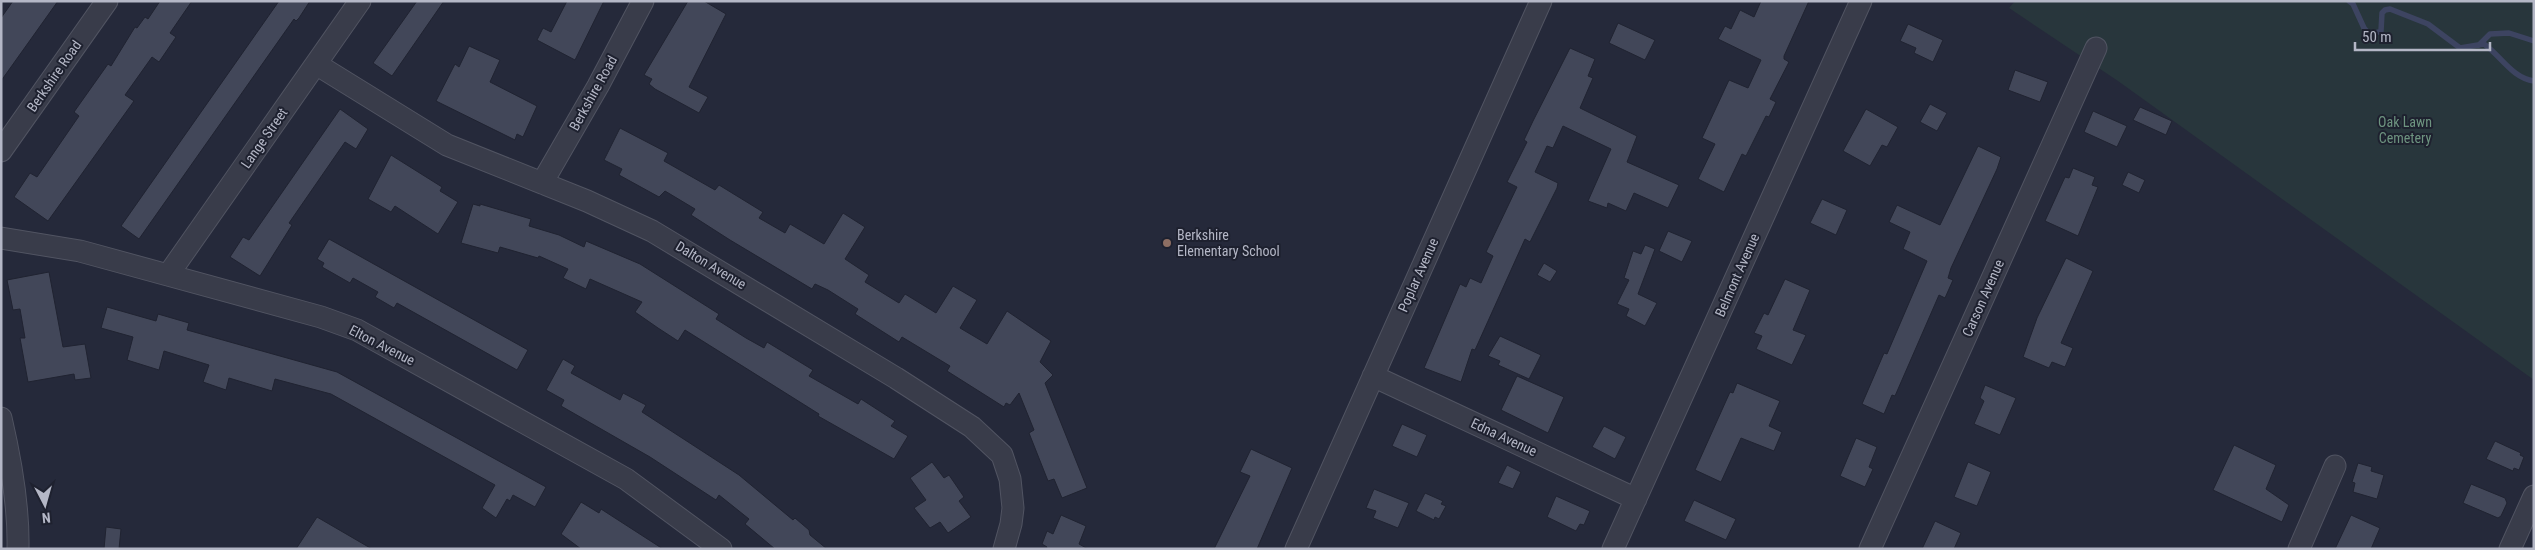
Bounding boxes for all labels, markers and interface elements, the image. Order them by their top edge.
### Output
scale bar [2355,20,2490,52]
text: 50 m [2362,28,2392,46]
street label: Berkshire Road [24,37,84,115]
street label: Berkshire Road [566,53,620,133]
street label: Lange Street [237,105,291,171]
park label: Oak Lawn Cemetery [2378,114,2432,146]
place label: Berkshire Elementary School [1177,227,1280,259]
street label: Belmont Avenue [1712,231,1763,319]
street label: Poplar Avenue [1395,235,1442,314]
marker: Berkshire Elementary School [1161,237,1173,249]
street label: Dalton Avenue [673,238,749,292]
street label: Carson Avenue [1959,257,2007,339]
street label: Elton Avenue [347,322,418,369]
street label: Edna Avenue [1469,415,1540,459]
north arrow [20,480,70,530]
text: N [41,510,51,526]

